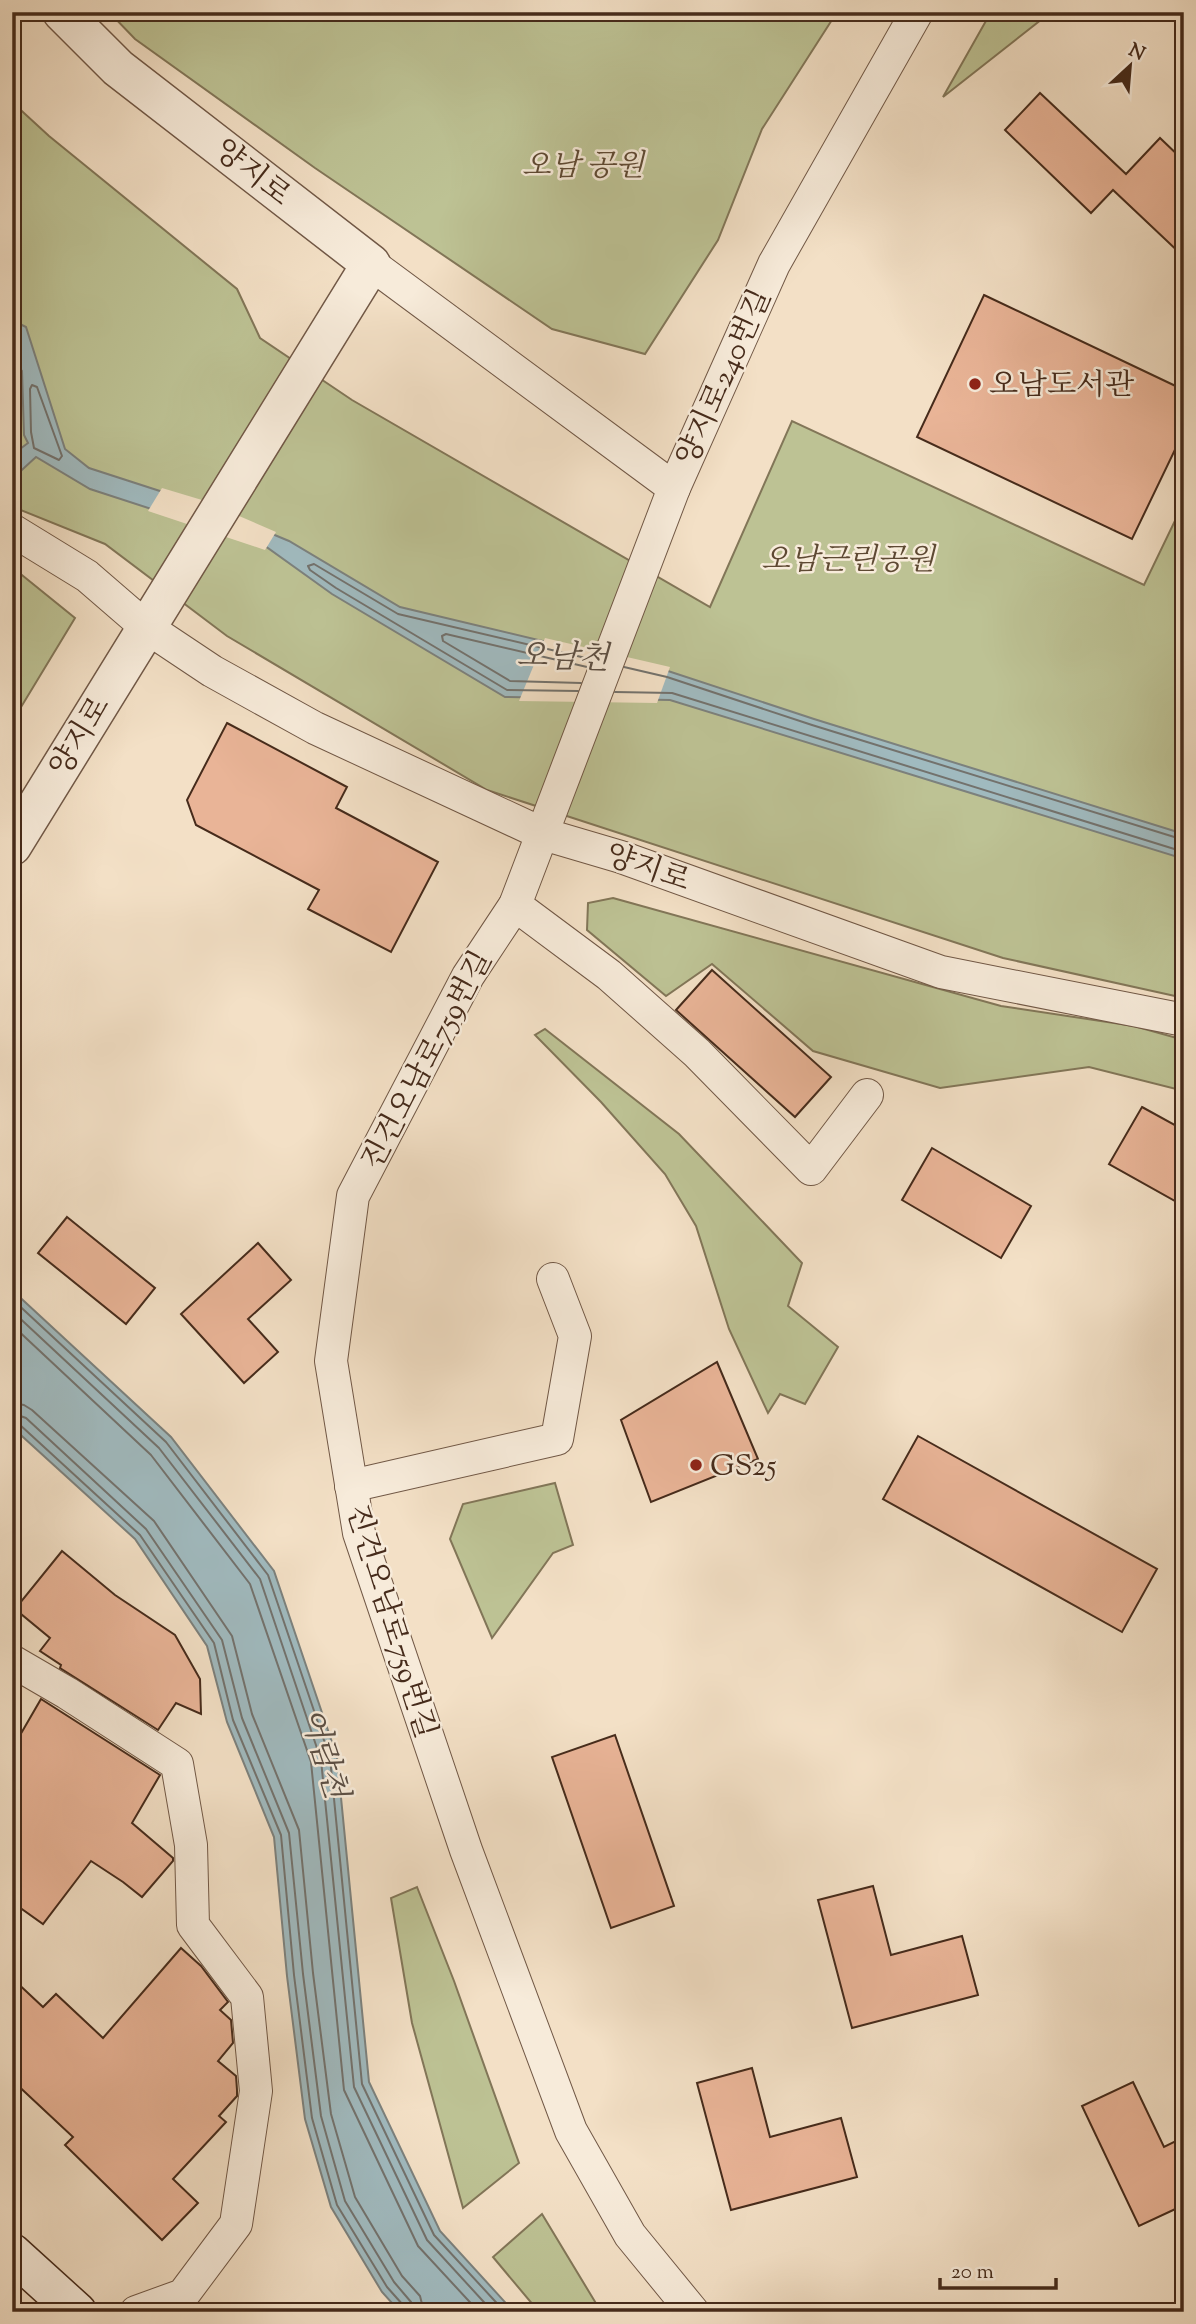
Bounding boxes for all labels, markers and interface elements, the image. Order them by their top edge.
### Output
north arrow [1094,32,1164,102]
text: N [1124,38,1149,68]
street label: 양지로 [204,130,299,218]
park label: 오남 공원 [522,146,646,189]
street label: 양지로240번길 [667,283,783,473]
place label: 오남도서관 [989,365,1135,408]
marker: 오남도서관 [967,376,983,392]
park label: 오남근린공원 [761,540,937,583]
water label: 오남천 [516,634,612,684]
street label: 양지로 [40,689,122,786]
street label: 양지로 [599,835,695,904]
street label: 진건오남로759번길 [352,944,504,1178]
place label: GS25 [710,1446,776,1489]
marker: GS25 [688,1457,704,1473]
street label: 진건오남로759번길 [334,1499,446,1744]
water label: 어람천 [287,1703,358,1807]
scale bar [940,2247,1056,2291]
text: 20 m [951,2258,994,2288]

